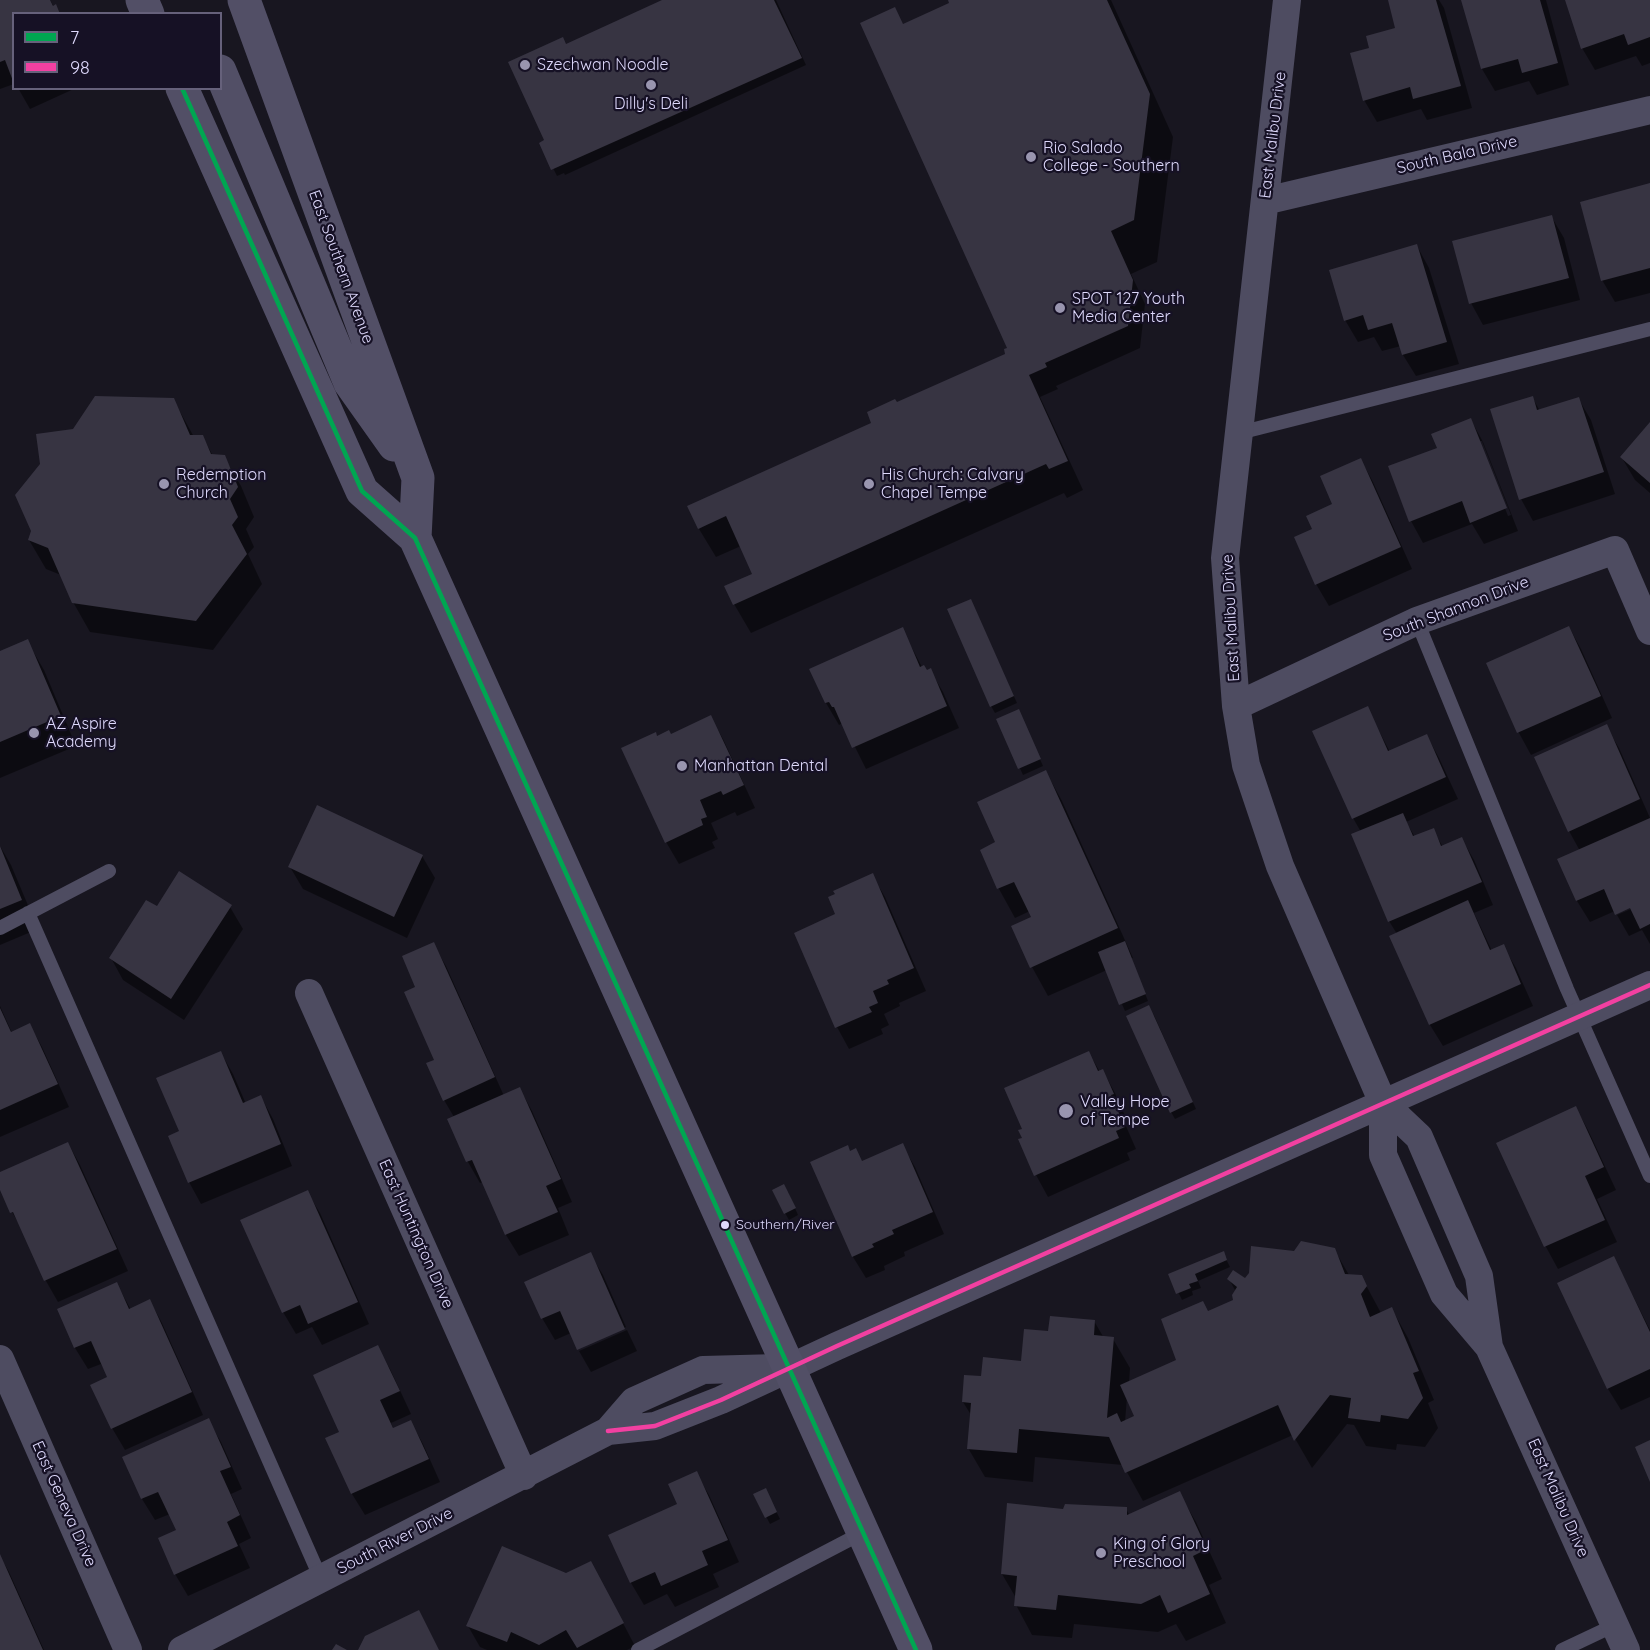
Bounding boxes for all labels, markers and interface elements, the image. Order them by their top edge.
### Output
legend [12,12,222,90]
text: 7 [70,26,79,49]
place label: Szechwan Noodle [537,55,669,75]
text: 98 [70,56,90,79]
marker: Szechwan Noodle [518,58,532,72]
street label: East Malibu Drive [1256,70,1290,200]
marker: Dilly's Deli [644,78,658,92]
place label: Dilly's Deli [614,94,688,114]
street label: South Bala Drive [1395,132,1519,178]
place label: Rio Salado College - Southern [1043,138,1180,176]
marker: Rio Salado College - Southern [1024,150,1038,164]
street label: East Southern Avenue [304,188,378,346]
place label: SPOT 127 Youth Media Center [1072,289,1185,327]
marker: SPOT 127 Youth Media Center [1053,301,1067,315]
place label: Redemption Church [176,465,266,503]
place label: His Church: Calvary Chapel Tempe [881,465,1024,503]
marker: Redemption Church [157,477,171,491]
marker: His Church: Calvary Chapel Tempe [862,477,876,491]
street label: East Malibu Drive [1218,554,1244,682]
street label: South Shannon Drive [1380,572,1532,646]
place label: AZ Aspire Academy [46,714,117,752]
marker: AZ Aspire Academy [27,726,41,740]
place label: Manhattan Dental [694,756,828,776]
marker: Manhattan Dental [675,759,689,773]
place label: Valley Hope of Tempe [1080,1092,1170,1130]
marker: Valley Hope of Tempe [1057,1102,1075,1120]
street label: East Huntington Drive [374,1156,458,1312]
place label: Southern/River [736,1217,835,1233]
marker: Southern/River [719,1219,731,1231]
street label: East Malibu Drive [1523,1436,1593,1560]
street label: East Geneva Drive [28,1438,100,1570]
street label: South River Drive [334,1504,456,1578]
place label: King of Glory Preschool [1113,1534,1210,1572]
marker: King of Glory Preschool [1094,1546,1108,1560]

